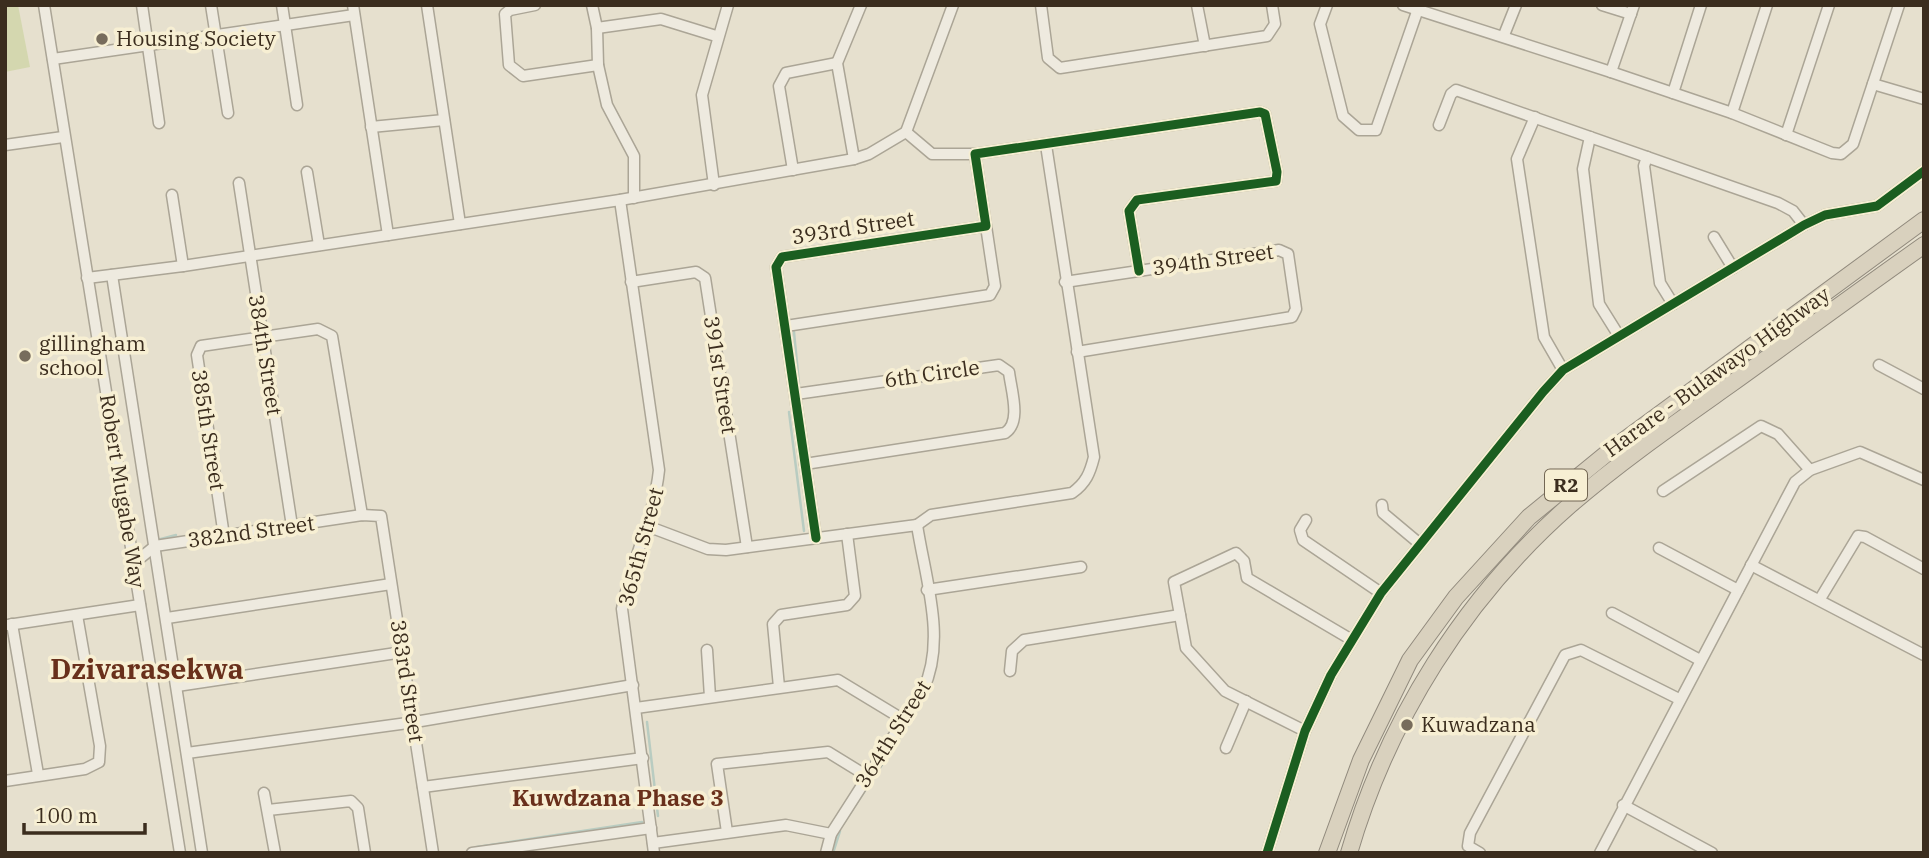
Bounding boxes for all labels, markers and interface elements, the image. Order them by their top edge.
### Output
place label: Housing Society [116,24,276,52]
marker: Housing Society [94,31,110,47]
street label: 393rd Street [790,204,916,251]
street label: 394th Street [1150,237,1275,281]
street label: Harare - Bulawayo Highway [1598,279,1836,463]
street label: 384th Street [243,292,289,417]
street label: 391st Street [698,314,744,436]
place label: gillingham school [39,329,146,381]
marker: gillingham school [17,348,33,364]
street label: 6th Circle [882,352,981,394]
street label: 385th Street [186,367,232,492]
street label: Robert Mugabe Way [94,392,152,591]
road number: R2 [1545,470,1587,500]
street label: 365th Street [611,484,669,609]
street label: 382nd Street [186,508,316,554]
street label: 383rd Street [384,618,431,744]
district label: Dzivarasekwa [50,650,244,687]
street label: 364th Street [848,674,936,793]
place label: Kuwadzana [1421,710,1536,738]
marker: Kuwadzana [1399,717,1415,733]
district label: Kuwdzana Phase 3 [512,782,724,812]
scale bar [24,792,145,836]
text: 100 m [35,801,98,829]

